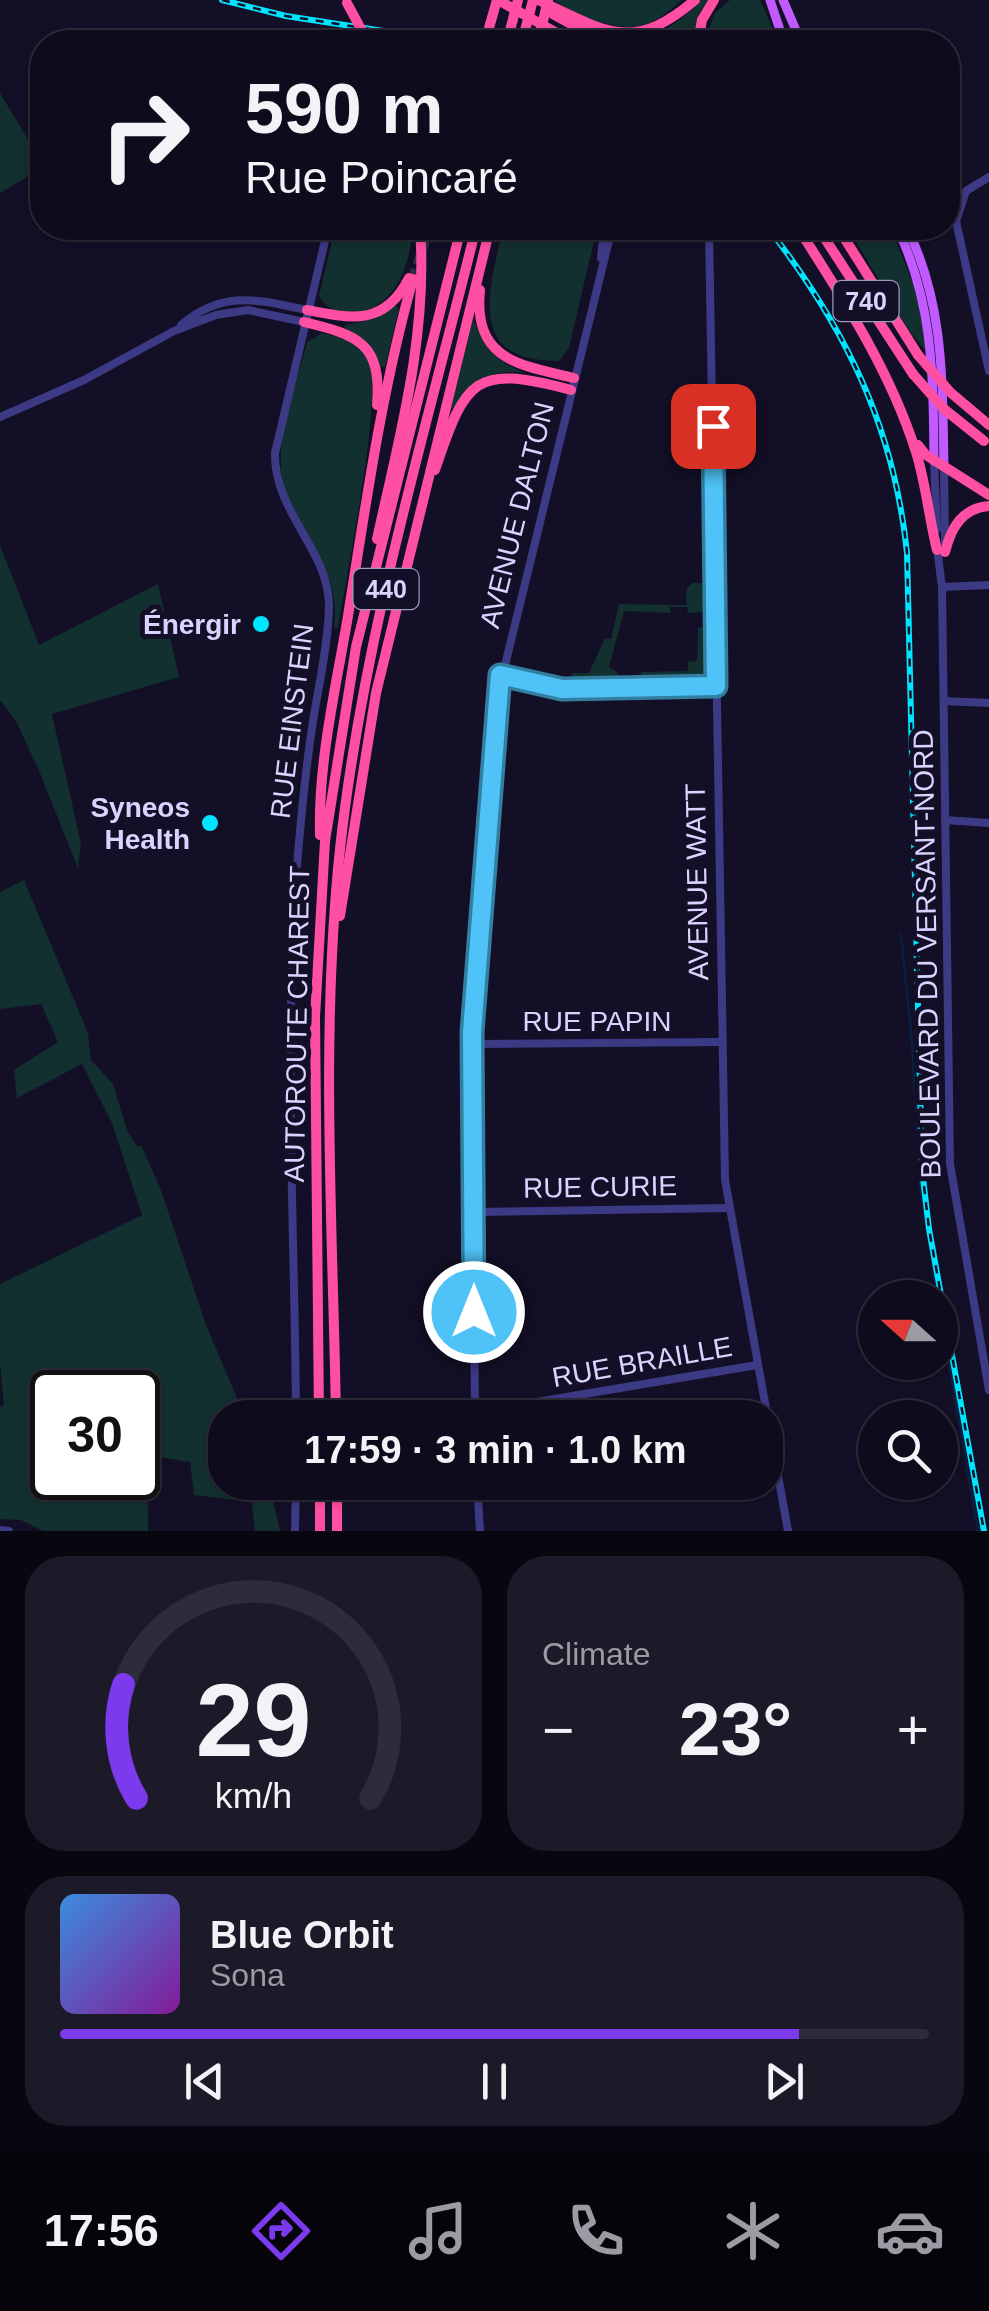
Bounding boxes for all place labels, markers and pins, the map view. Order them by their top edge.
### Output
pin [671,384,756,469]
place label: Énergir [143,609,241,640]
marker: Énergir [250,613,272,635]
place label: Syneos Health [90,792,190,855]
marker: Syneos Health [199,812,221,834]

